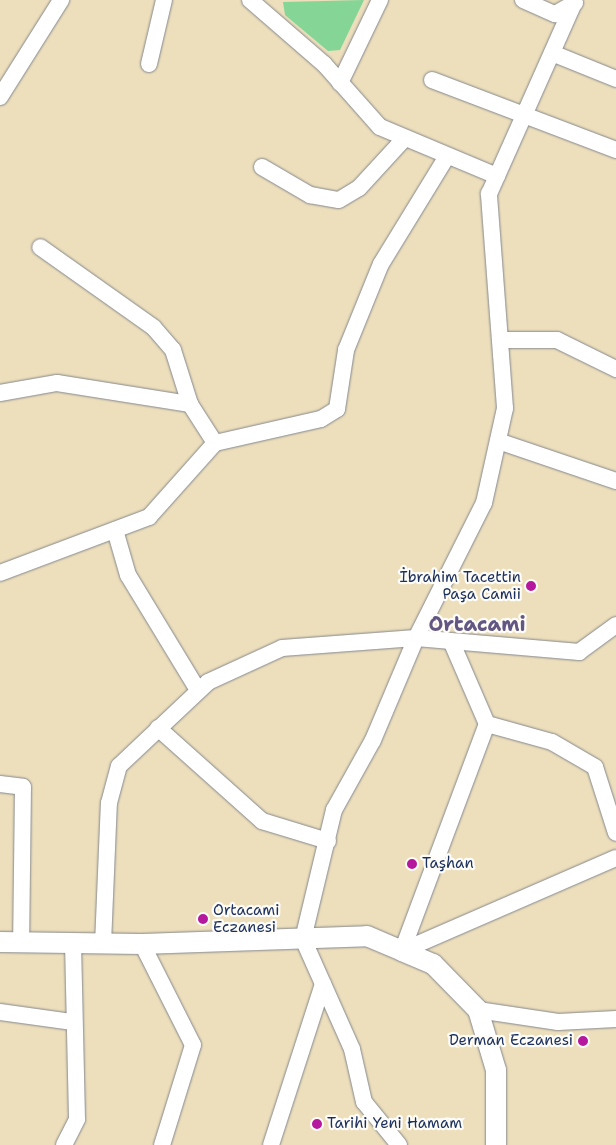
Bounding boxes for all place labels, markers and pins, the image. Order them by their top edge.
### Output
place label: İbrahim Tacettin Paşa Camii [399,568,521,603]
marker: İbrahim Tacettin Paşa Camii [525,580,537,592]
place label: Taşhan [422,855,474,873]
marker: Taşhan [406,858,418,870]
place label: Ortacami Eczanesi [213,901,279,936]
marker: Ortacami Eczanesi [197,913,209,925]
place label: Derman Eczanesi [449,1032,573,1050]
marker: Derman Eczanesi [577,1035,589,1047]
place label: Tarihi Yeni Hamam [327,1115,462,1133]
marker: Tarihi Yeni Hamam [311,1118,323,1130]

